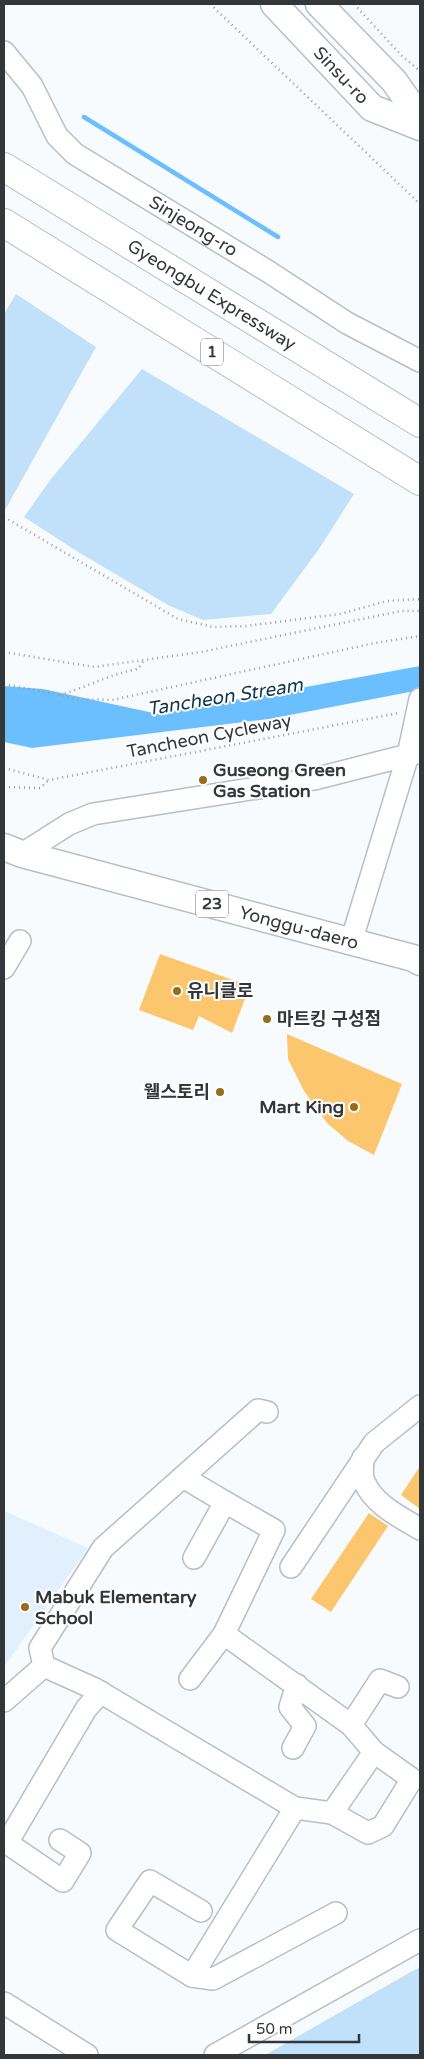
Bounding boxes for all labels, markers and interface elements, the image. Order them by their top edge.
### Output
street label: Sinsu-ro [309,42,374,109]
street label: Sinjeong-ro [145,191,242,261]
street label: Gyeongbu Expressway [123,235,301,355]
road number: 1 [201,338,223,366]
water label: Tancheon Stream [146,674,305,720]
street label: Tancheon Cycleway [125,709,293,763]
place label: Guseong Green Gas Station [213,759,346,802]
marker: Guseong Green Gas Station [197,774,209,786]
road number: 23 [196,891,228,918]
street label: Yonggu-daero [237,901,361,954]
place label: 유니클로 [187,980,253,1002]
marker: 유니클로 [171,985,183,997]
place label: 마트킹 구성점 [277,1008,381,1030]
marker: 마트킹 구성점 [261,1013,273,1025]
place label: 웰스토리 [144,1081,210,1103]
marker: 웰스토리 [214,1086,226,1098]
place label: Mart King [259,1096,344,1118]
marker: Mart King [348,1101,360,1113]
place label: Mabuk Elementary School [35,1586,197,1629]
marker: Mabuk Elementary School [19,1601,31,1613]
scale bar [249,2012,359,2044]
text: 50 m [256,2020,293,2038]

